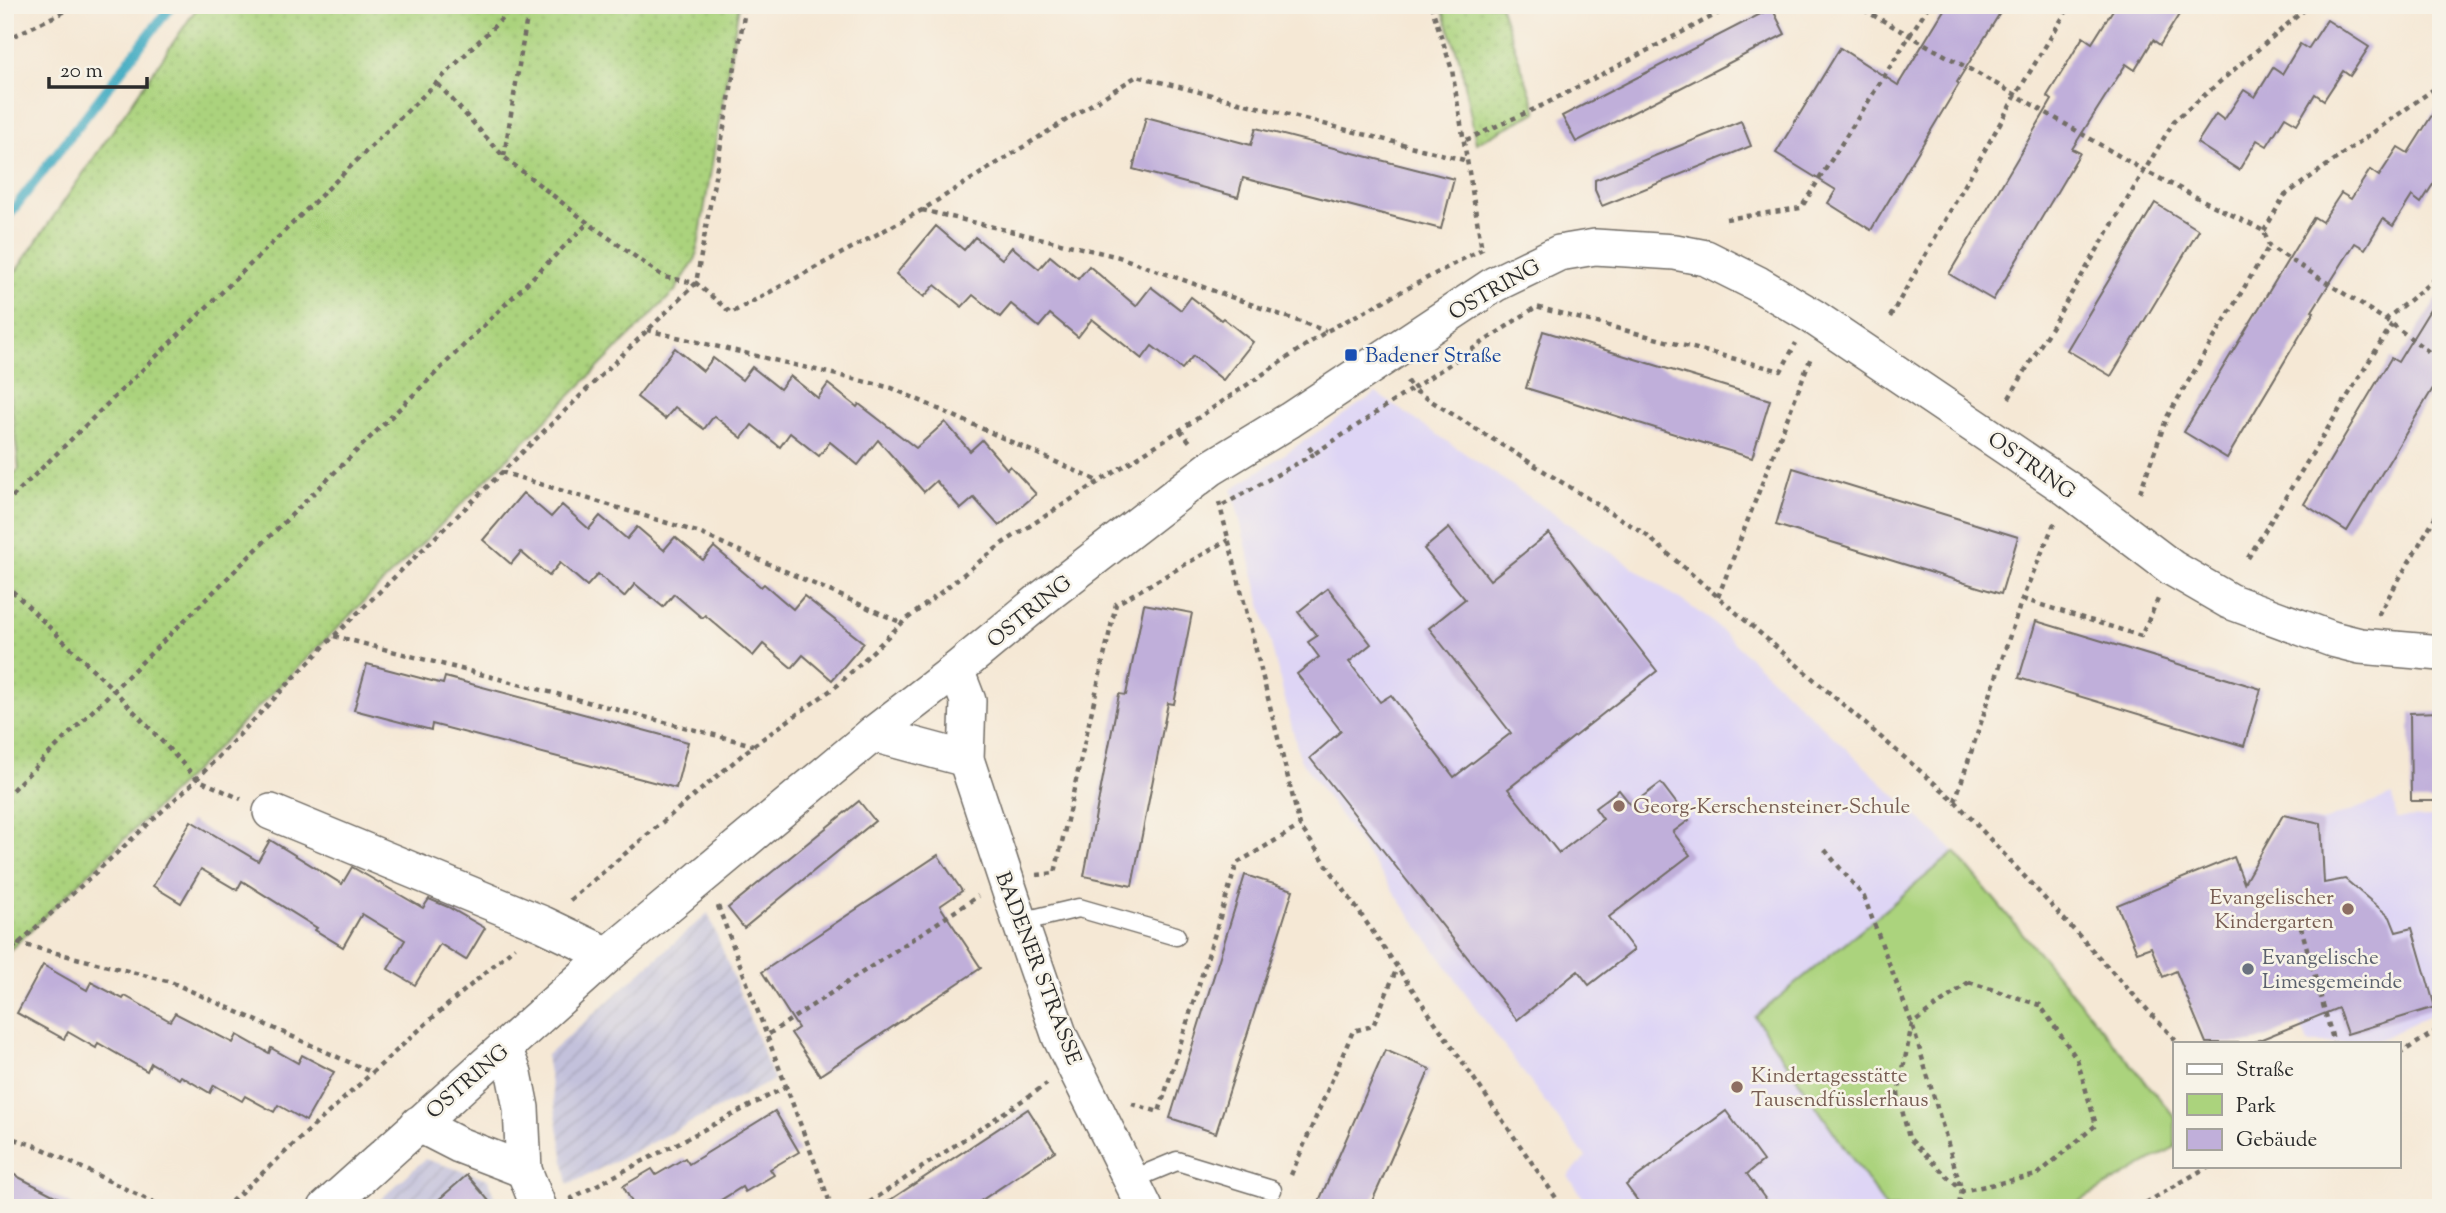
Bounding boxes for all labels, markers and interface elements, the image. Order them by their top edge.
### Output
scale bar [49,46,147,90]
text: 20 m [60,57,103,87]
street label: OSTRING [1444,252,1546,329]
place label: Badener Straße [1365,342,1502,372]
marker: Badener Straße [1343,347,1359,363]
street label: OSTRING [1981,425,2081,508]
street label: OSTRING [982,569,1079,656]
place label: Georg-Kerschensteiner-Schule [1633,793,1910,823]
marker: Georg-Kerschensteiner-Schule [1611,798,1627,814]
street label: BADENER STRASSE [986,868,1088,1070]
place label: Evangelischer Kindergarten [2209,884,2334,938]
marker: Evangelischer Kindergarten [2340,901,2356,917]
place label: Evangelische Limesgemeinde [2262,944,2402,998]
marker: Evangelische Limesgemeinde [2240,961,2256,977]
street label: OSTRING [420,1038,516,1127]
legend [2173,1042,2400,1168]
text: Straße [2236,1056,2294,1086]
place label: Kindertagesstätte Tausendfüsslerhaus [1751,1062,1929,1116]
marker: Kindertagesstätte Tausendfüsslerhaus [1729,1079,1745,1095]
text: Park [2236,1092,2277,1122]
text: Gebäude [2236,1126,2317,1156]

